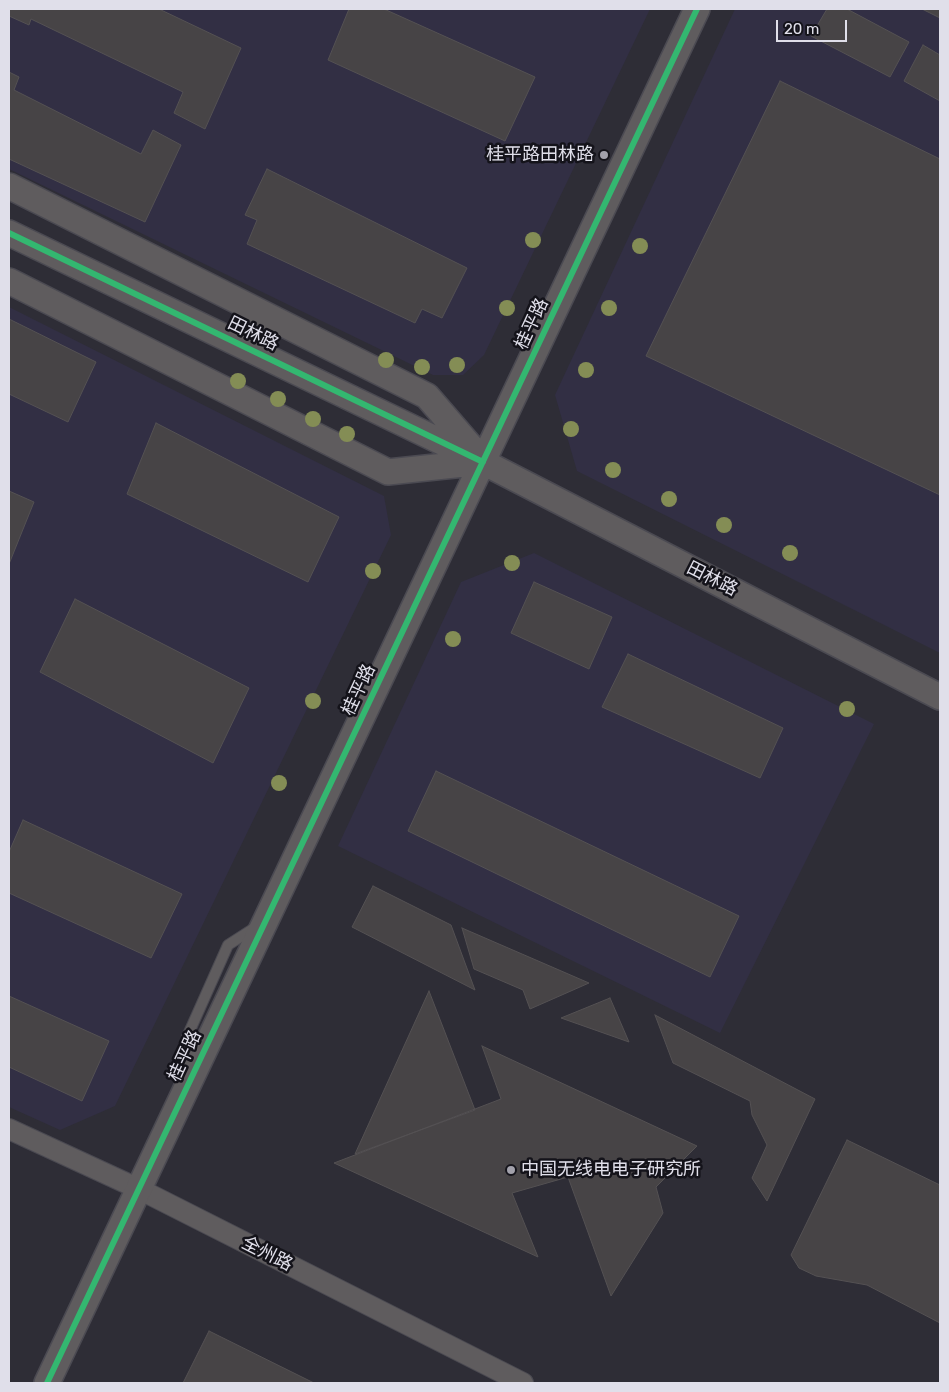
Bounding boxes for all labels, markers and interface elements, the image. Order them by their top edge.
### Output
scale bar [779,10,850,42]
text: 20 m [784,20,819,38]
place label: 桂平路田林路 [486,144,594,166]
marker: 桂平路田林路 [598,149,610,161]
street label: 桂平路 [511,295,553,353]
street label: 田林路 [224,312,282,356]
street label: 田林路 [683,557,741,601]
street label: 桂平路 [338,661,380,719]
street label: 桂平路 [164,1027,206,1085]
place label: 中国无线电电子研究所 [521,1159,701,1181]
marker: 中国无线电电子研究所 [505,1164,517,1176]
street label: 全州路 [238,1232,296,1276]

